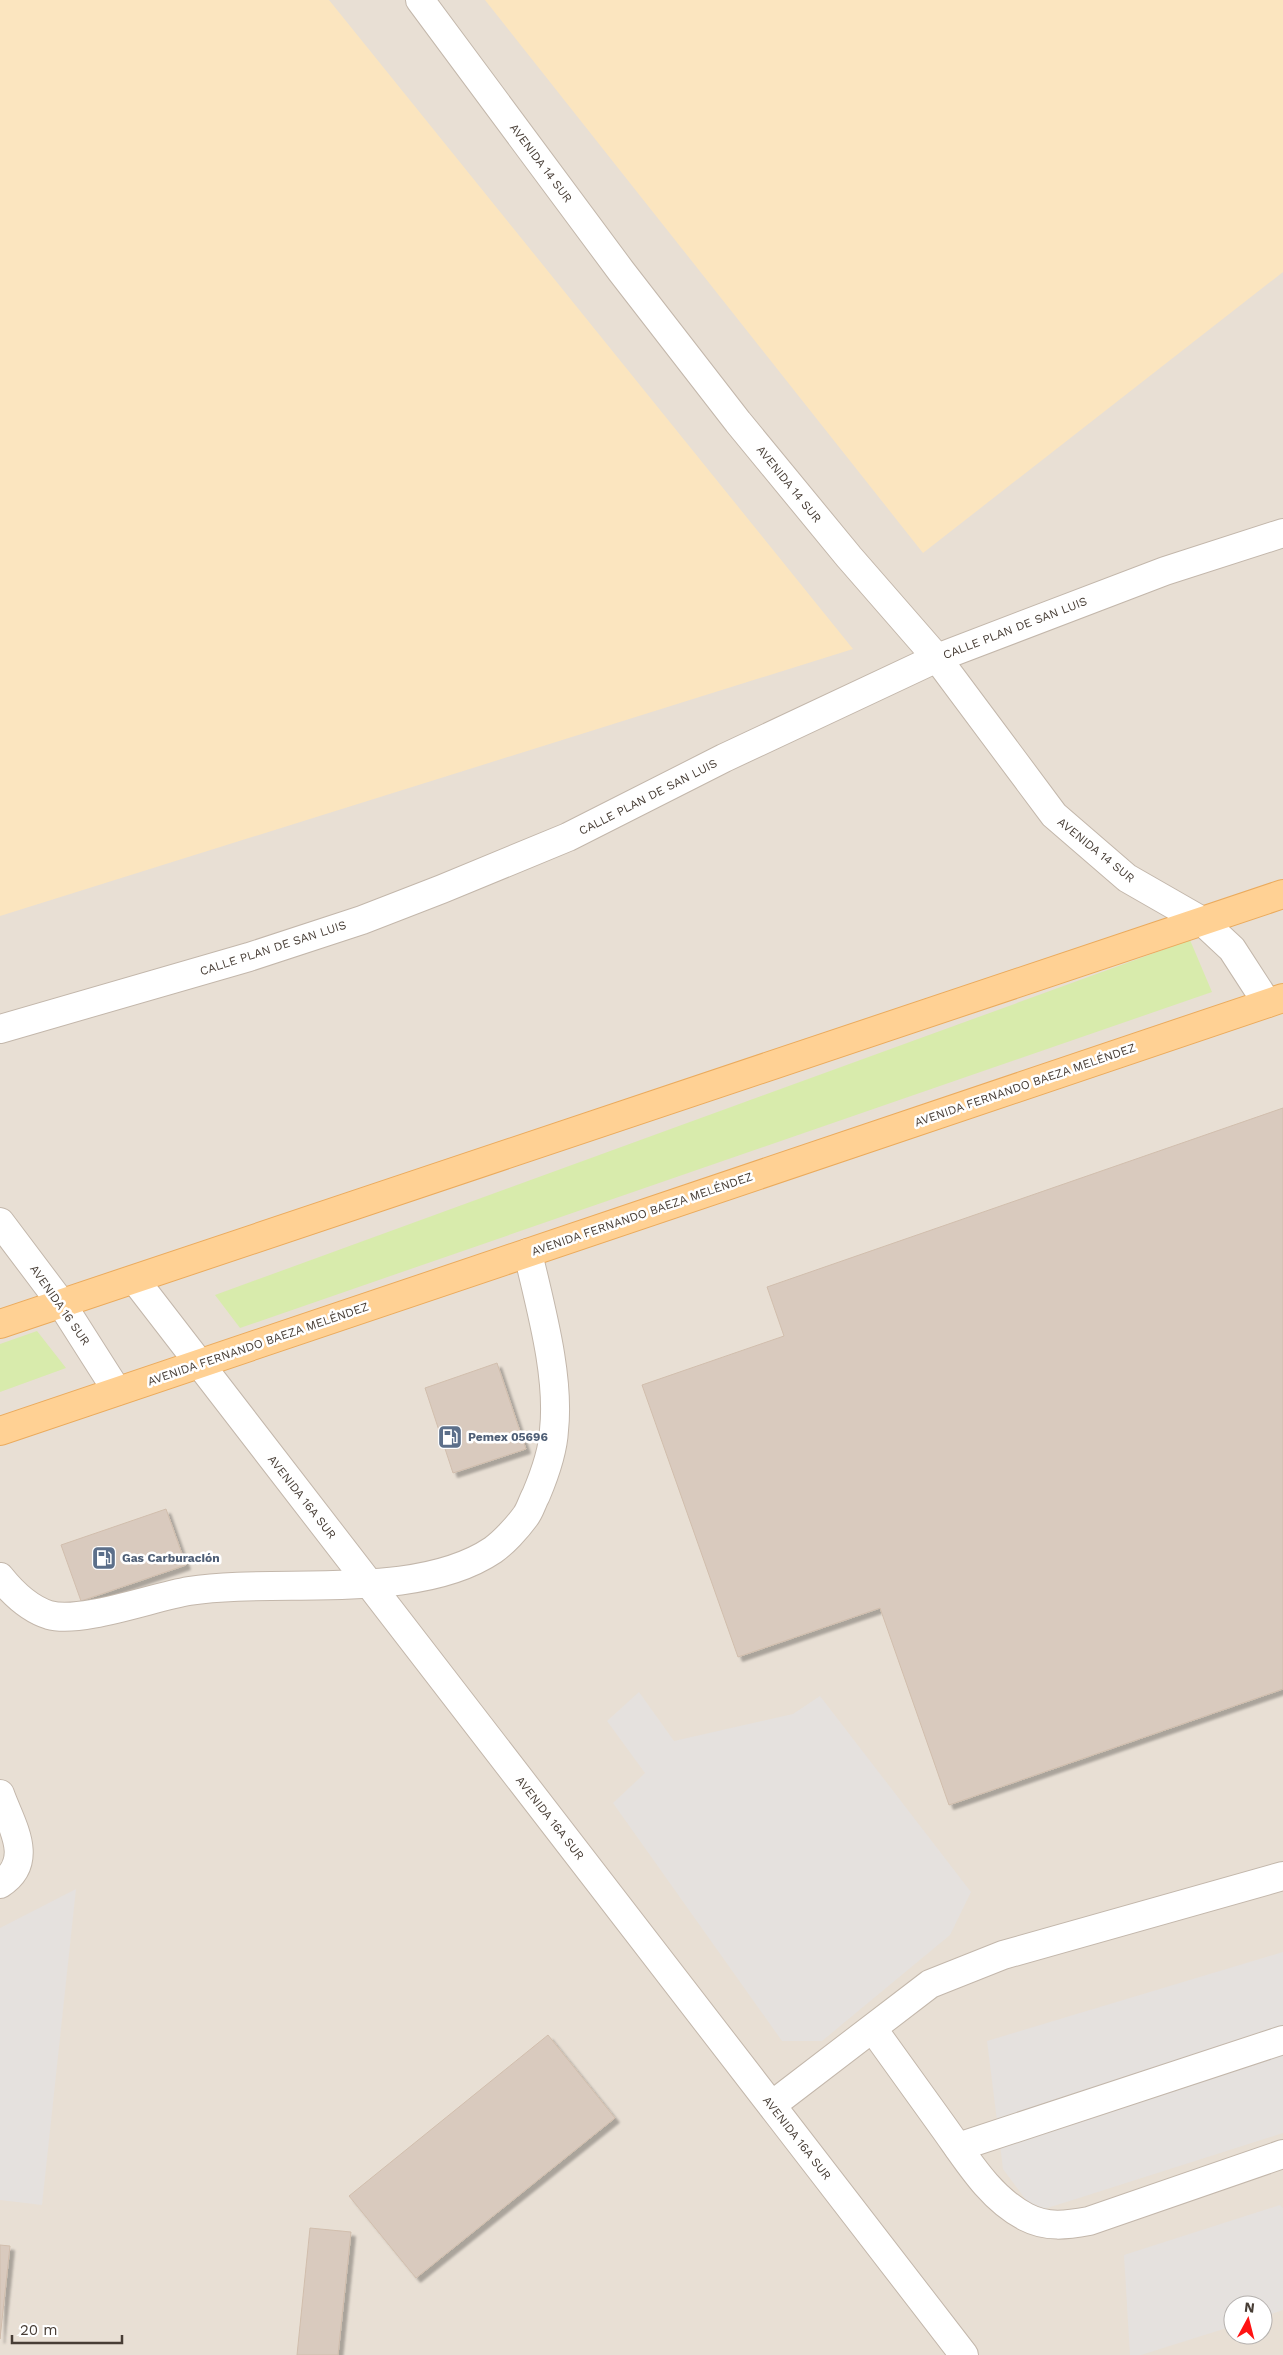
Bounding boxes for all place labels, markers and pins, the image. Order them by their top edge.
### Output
fuel station icon: Pemex 05696 [437,1424,463,1450]
place label: Pemex 05696 [468,1430,548,1444]
fuel station icon: Gas Carburación [91,1545,117,1571]
place label: Gas Carburación [122,1551,220,1565]

